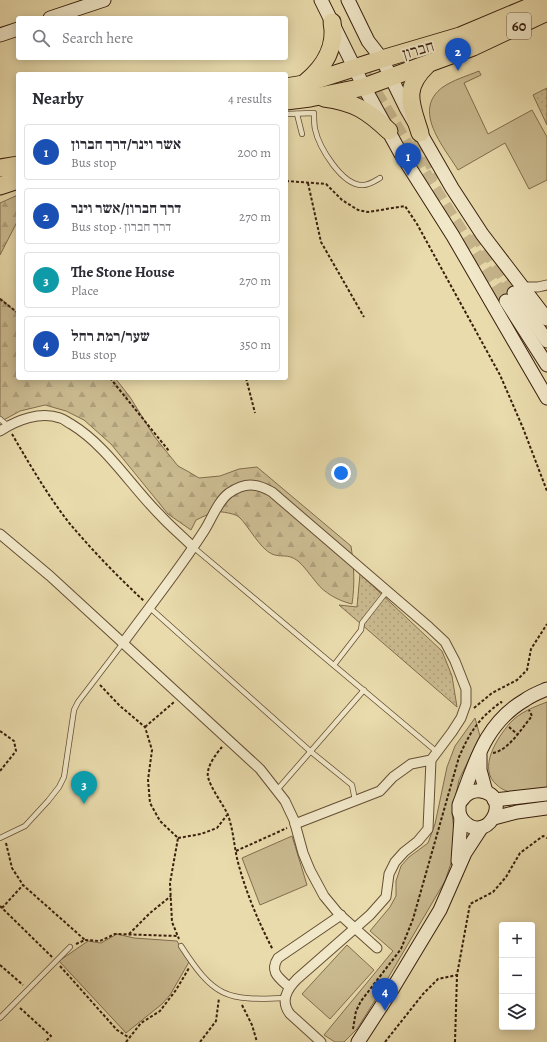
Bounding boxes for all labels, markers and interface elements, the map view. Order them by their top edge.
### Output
road number: 60 [507,13,531,39]
search box [16,16,288,60]
icon: search [30,27,52,49]
text: Search here [62,28,133,48]
street label: חברון [400,35,437,65]
pin: 2 [445,38,471,71]
text: Nearby [32,87,83,110]
text: 4 results [228,90,272,107]
text: אשר וינר/דרך חברון [71,134,181,154]
pin: 1 [395,143,421,176]
text: 1 [44,144,48,161]
text: 200 m [238,144,271,161]
text: Bus stop [71,154,116,171]
text: דרך חברון/אשר וינר [71,198,181,218]
text: 2 [43,208,49,225]
text: 270 m [239,208,271,225]
text: Bus stop · דרך חברון [71,218,171,235]
text: The Stone House [71,262,175,282]
text: 3 [43,272,49,289]
text: 270 m [239,272,271,289]
text: Place [71,282,99,299]
text: שער/רמת רחל [71,326,150,346]
text: 4 [43,336,49,353]
text: 350 m [240,336,271,353]
text: Bus stop [71,346,116,363]
your location [331,463,351,483]
pin: 3 [71,771,97,804]
map controls [499,922,535,1030]
button: + [499,922,535,958]
button: − [499,958,535,994]
pin: 4 [372,978,398,1011]
button: layers [499,994,535,1030]

